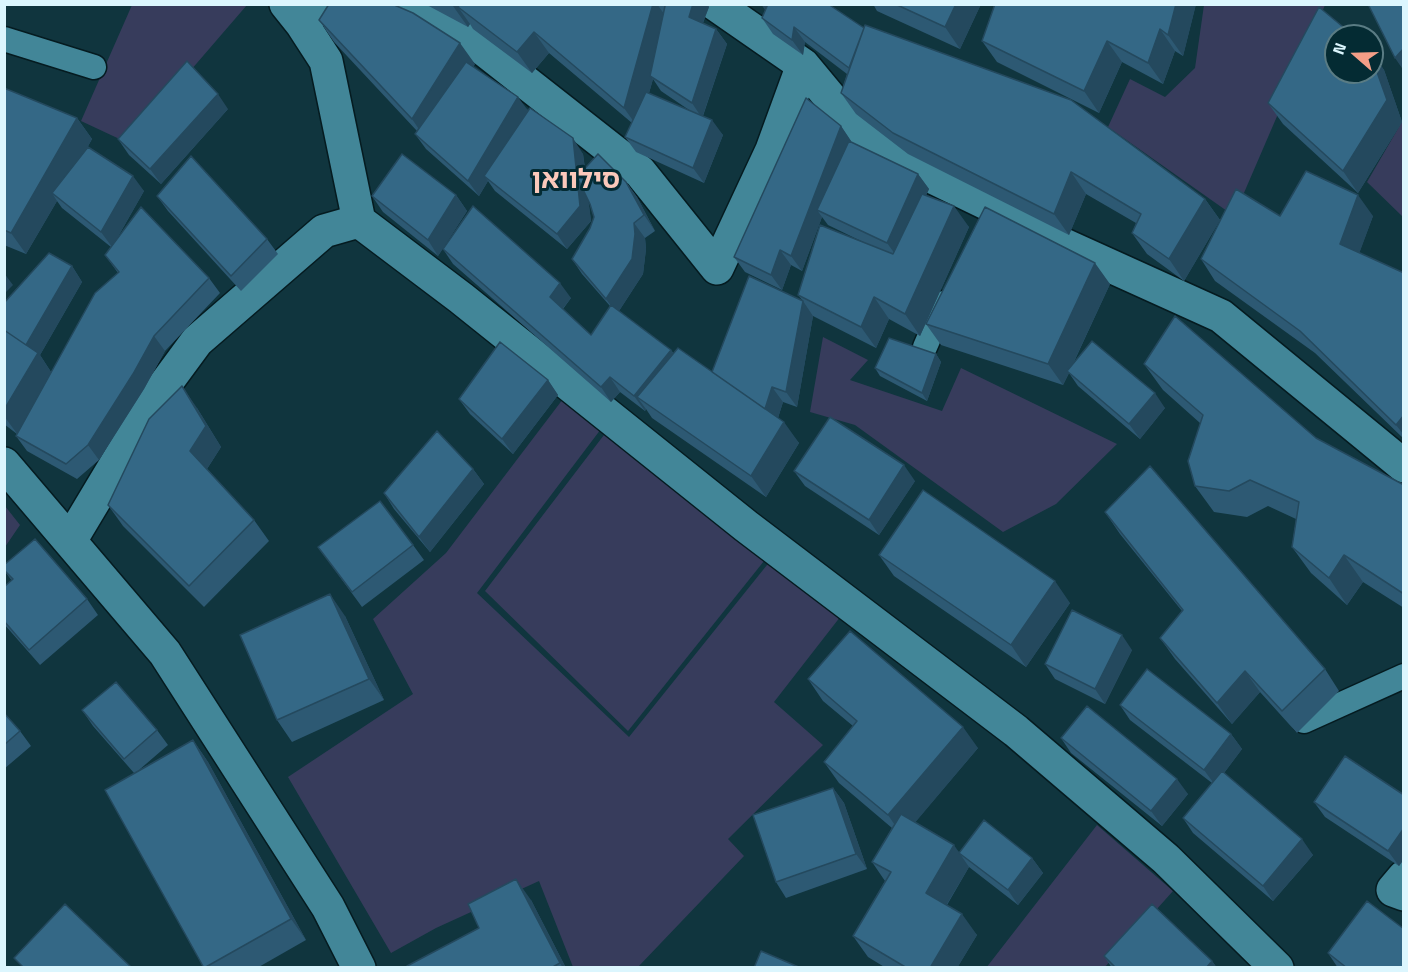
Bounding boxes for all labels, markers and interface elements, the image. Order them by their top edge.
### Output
north arrow [1324,24,1384,84]
text: N [1326,39,1352,58]
district label: סילוואן [532,165,620,197]

